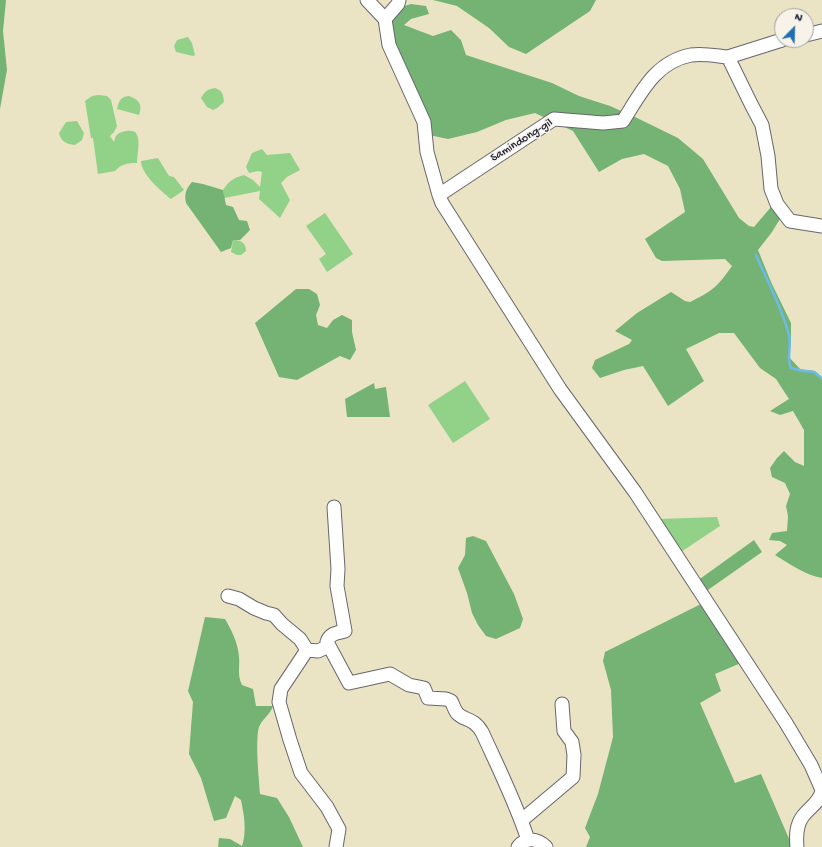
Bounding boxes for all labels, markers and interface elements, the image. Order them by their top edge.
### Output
north arrow [774,8,814,48]
text: N [793,11,804,25]
street label: Samindong-gil [488,116,556,166]

